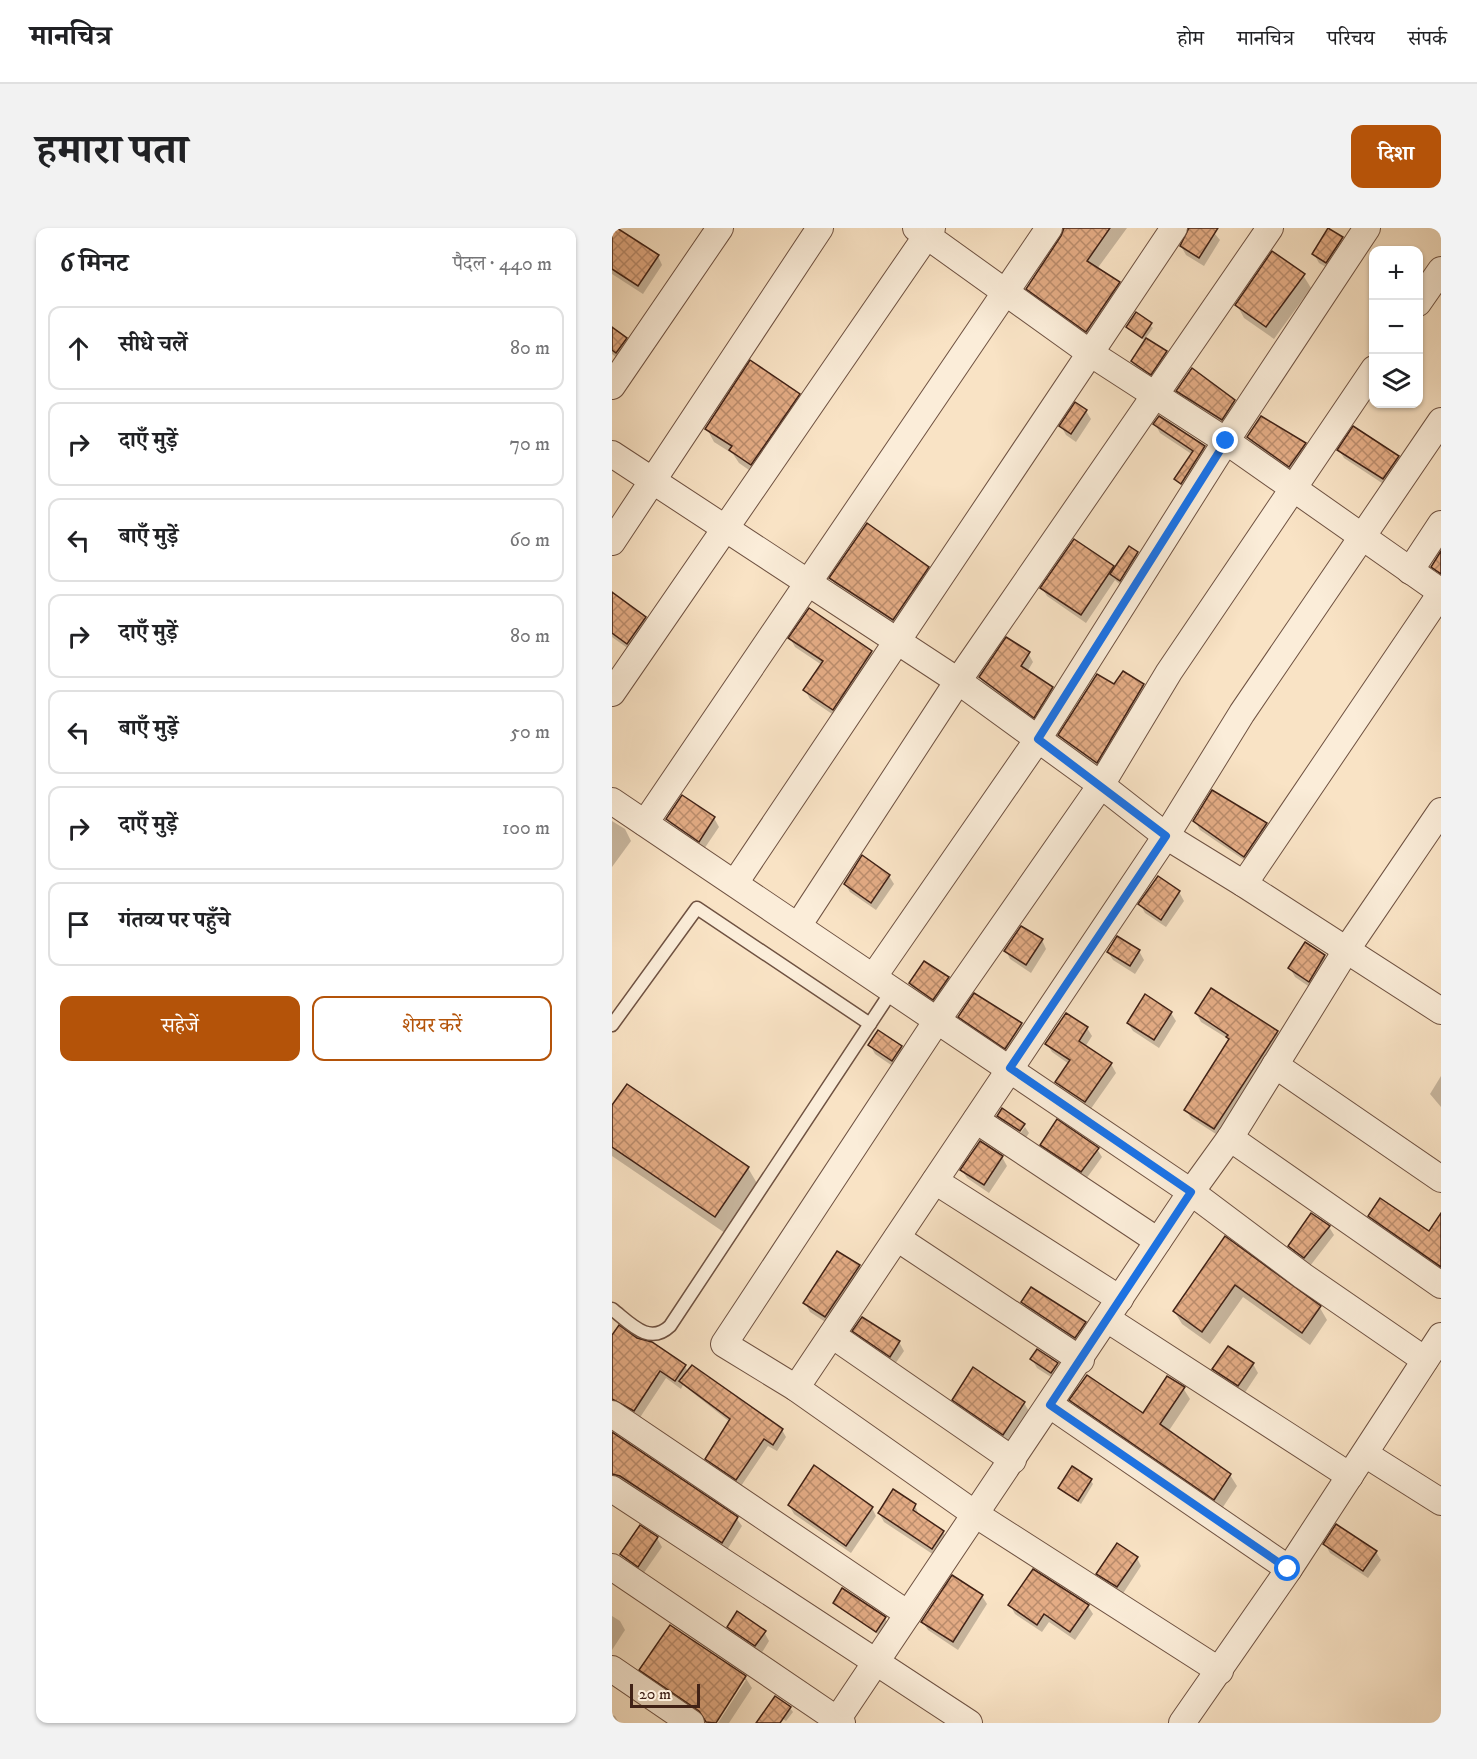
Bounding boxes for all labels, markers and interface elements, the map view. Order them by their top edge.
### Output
text: मानचित्र [30,19,112,54]
text: होम [1177,26,1204,52]
text: मानचित्र [1237,26,1294,52]
text: परिचय [1327,26,1375,52]
text: संपर्क [1408,26,1447,52]
text: हमारा पता [36,125,188,177]
button: दिशा [1351,125,1441,188]
map controls [1369,246,1423,408]
button: + [1369,246,1423,300]
text: 6 मिनट [60,247,128,280]
text: पैदल · 440 m [453,252,552,277]
button: − [1369,300,1423,354]
text: सीधे चलें [119,331,188,358]
icon: ahead [62,332,95,365]
text: 80 m [510,336,550,361]
button: layers [1369,354,1423,408]
text: दाएँ मुड़ें [119,427,178,454]
route end [1212,427,1238,453]
icon: right [62,428,95,461]
text: 70 m [509,432,550,457]
text: बाएँ मुड़ें [119,523,178,550]
icon: left [62,524,95,557]
text: 60 m [510,528,550,553]
text: दाएँ मुड़ें [119,619,178,646]
icon: right [62,620,95,653]
text: 80 m [510,624,550,649]
text: बाएँ मुड़ें [119,715,178,742]
icon: left [62,716,95,749]
text: 50 m [510,720,550,745]
text: दाएँ मुड़ें [119,811,178,838]
icon: right [62,812,95,845]
text: 100 m [502,816,550,841]
text: गंतव्य पर पहुँचे [119,907,230,934]
icon: arrive [62,908,95,941]
button: सहेजें [60,996,300,1061]
button: शेयर करें [312,996,552,1061]
route start [1274,1555,1300,1581]
scale bar [630,1681,700,1708]
text: 20 m [639,1684,671,1704]

